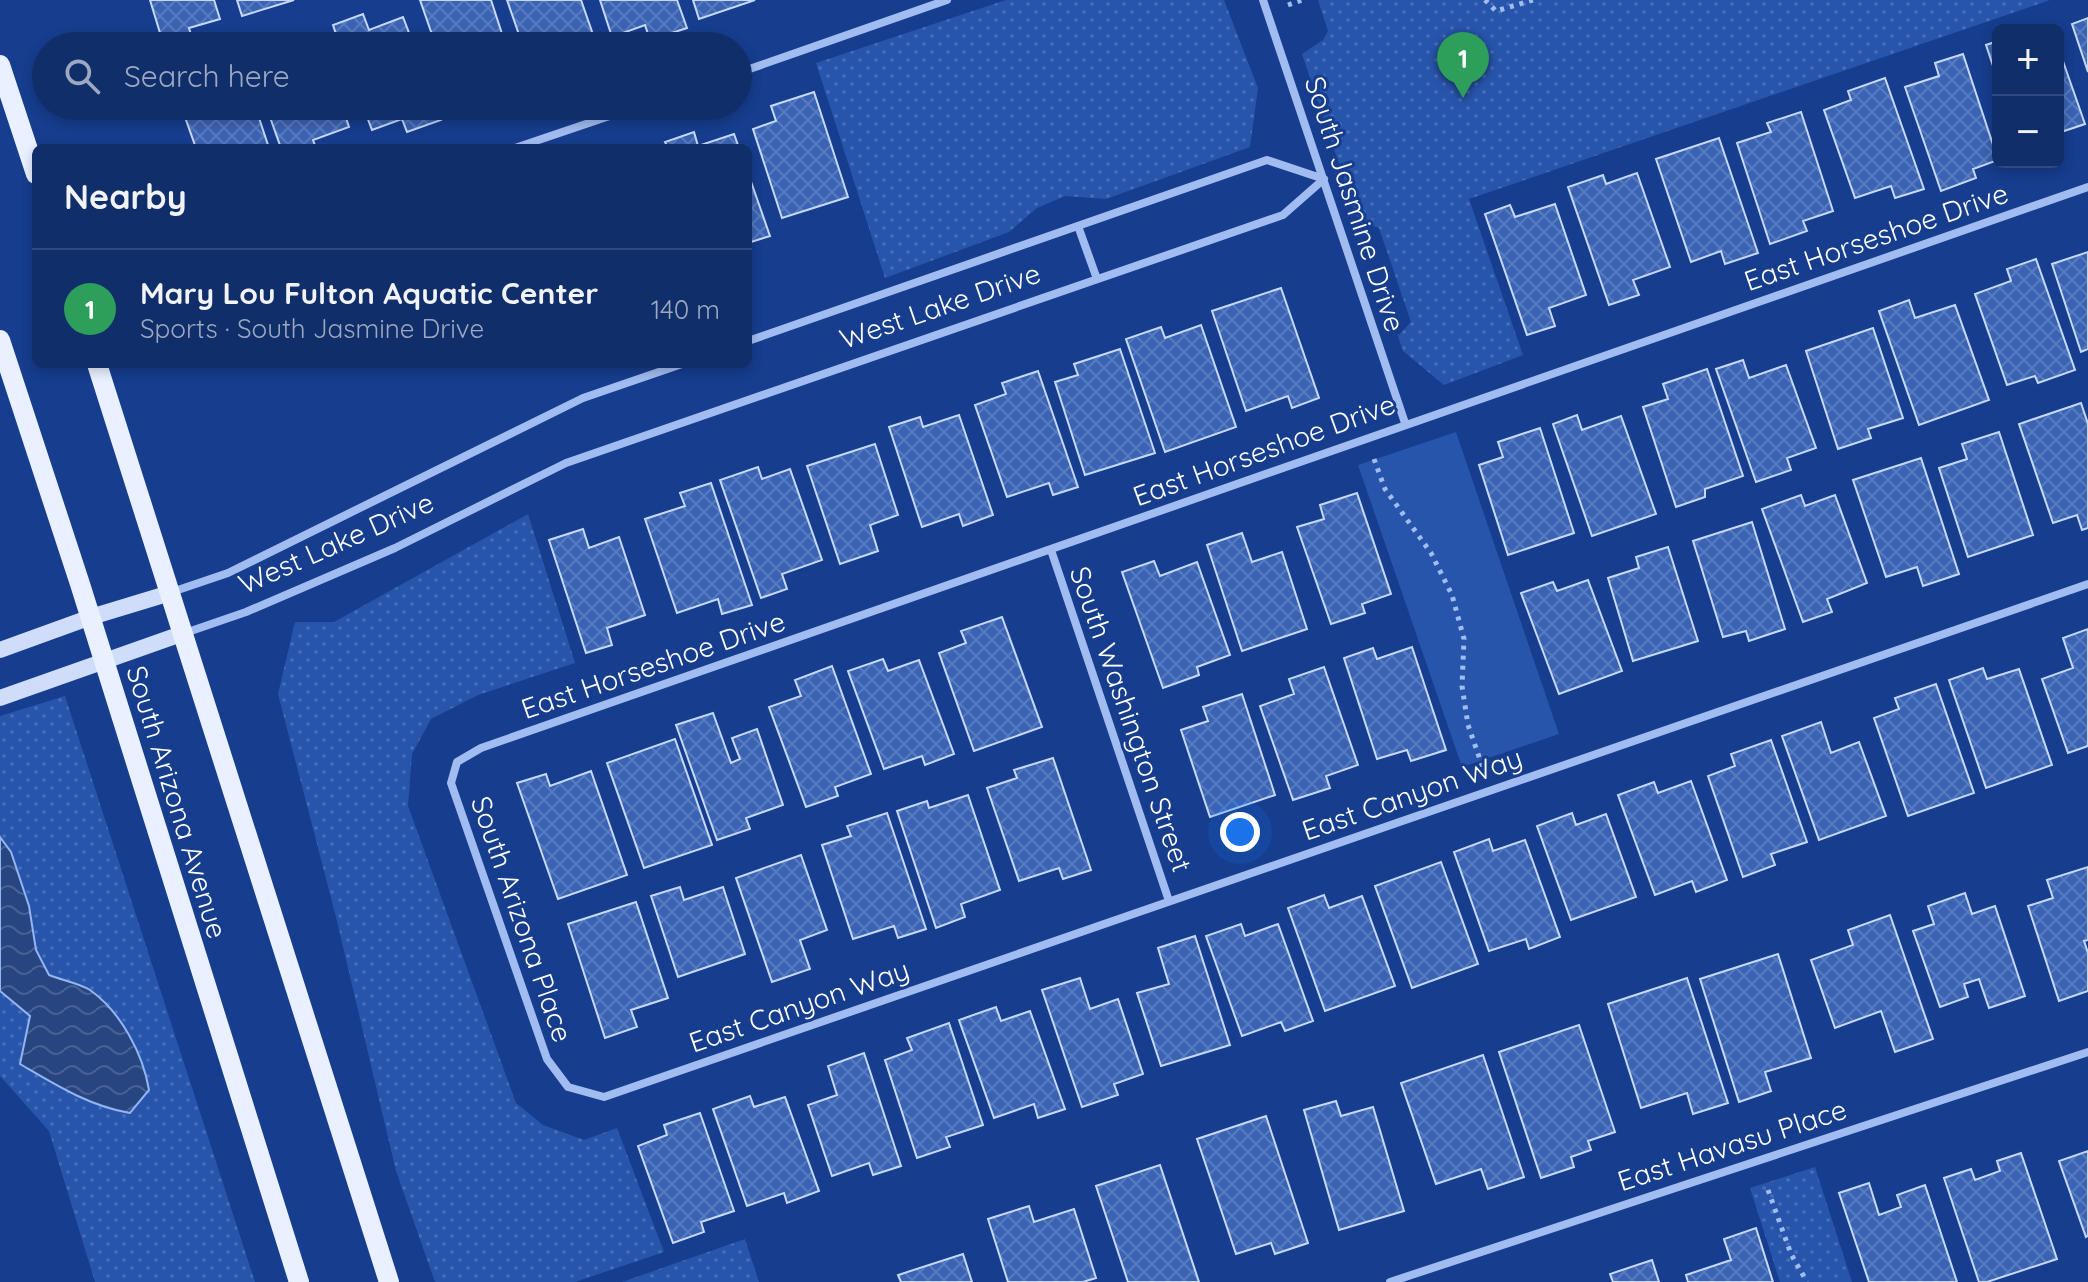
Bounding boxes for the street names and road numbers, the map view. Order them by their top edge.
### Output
street label: South Jasmine Drive [1298,72,1413,336]
street label: East Horseshoe Drive [1739,175,2012,298]
street label: West Lake Drive [835,255,1045,356]
street label: East Horseshoe Drive [1128,386,1400,513]
street label: West Lake Drive [233,484,439,601]
street label: South Washington Street [1063,562,1200,876]
street label: East Horseshoe Drive [516,603,789,726]
street label: South Arizona Avenue [119,661,236,942]
street label: East Canyon Way [1297,739,1527,848]
street label: South Arizona Place [464,791,581,1046]
street label: East Canyon Way [684,951,914,1060]
street label: East Havasu Place [1613,1091,1851,1198]

